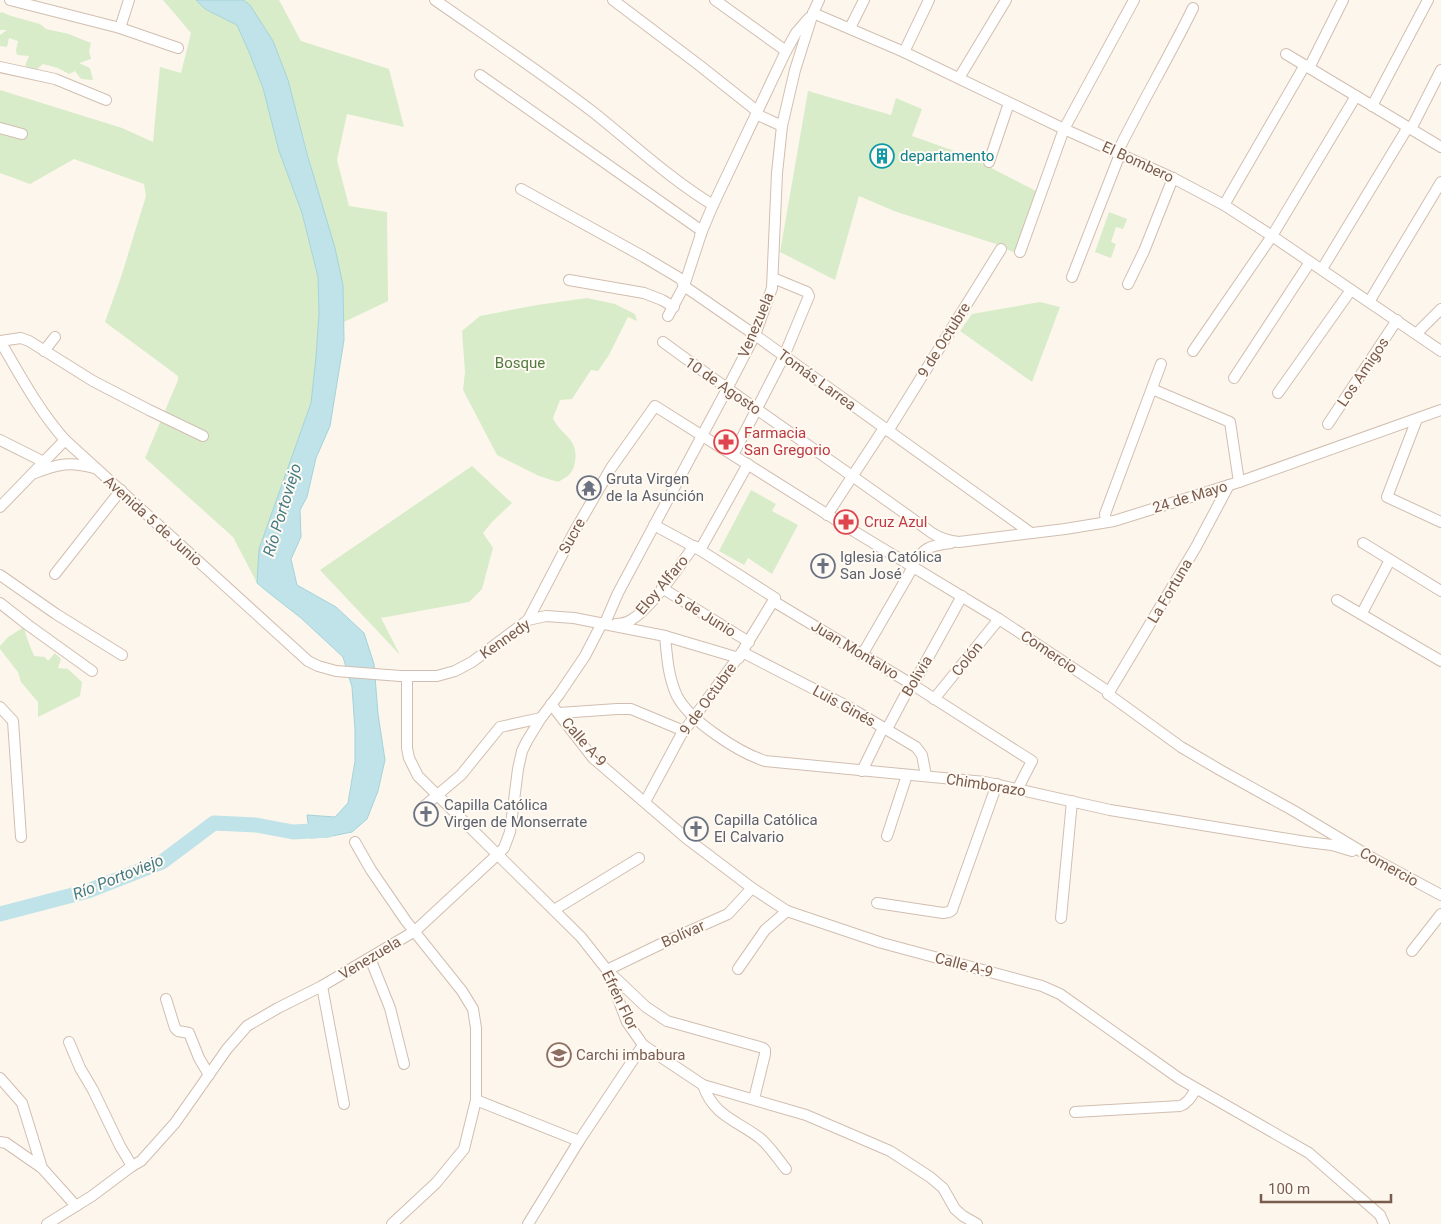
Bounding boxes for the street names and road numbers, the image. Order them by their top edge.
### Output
street label: El Bombero [1099,138,1177,186]
street label: Venezuela [734,290,778,360]
street label: 9 de Octubre [914,299,974,381]
street label: Los Amigos [1333,334,1393,410]
street label: Tomás Larrea [775,346,859,414]
street label: 10 de Agosto [682,353,764,419]
street label: Avenida 5 de Junio [100,472,206,570]
street label: 24 de Mayo [1150,477,1230,517]
street label: Sucre [555,515,589,557]
street label: Eloy Alfaro [632,552,692,618]
street label: La Fortuna [1144,556,1196,626]
street label: 5 de Junio [671,589,739,641]
street label: Kennedy [476,615,534,663]
street label: Juan Montalvo [808,617,902,683]
street label: Comercio [1017,627,1081,677]
street label: Colón [948,638,986,680]
street label: Bolivia [898,652,936,700]
street label: 9 de Octubre [676,659,740,739]
street label: Luis Ginés [809,681,879,731]
street label: Calle A-9 [558,714,610,770]
street label: Chimborazo [945,770,1027,800]
street label: Comercio [1356,844,1422,890]
street label: Bolívar [658,916,708,952]
street label: Venezuela [336,933,404,983]
street label: Calle A-9 [933,949,995,981]
street label: Efrén Flor [598,967,642,1033]

